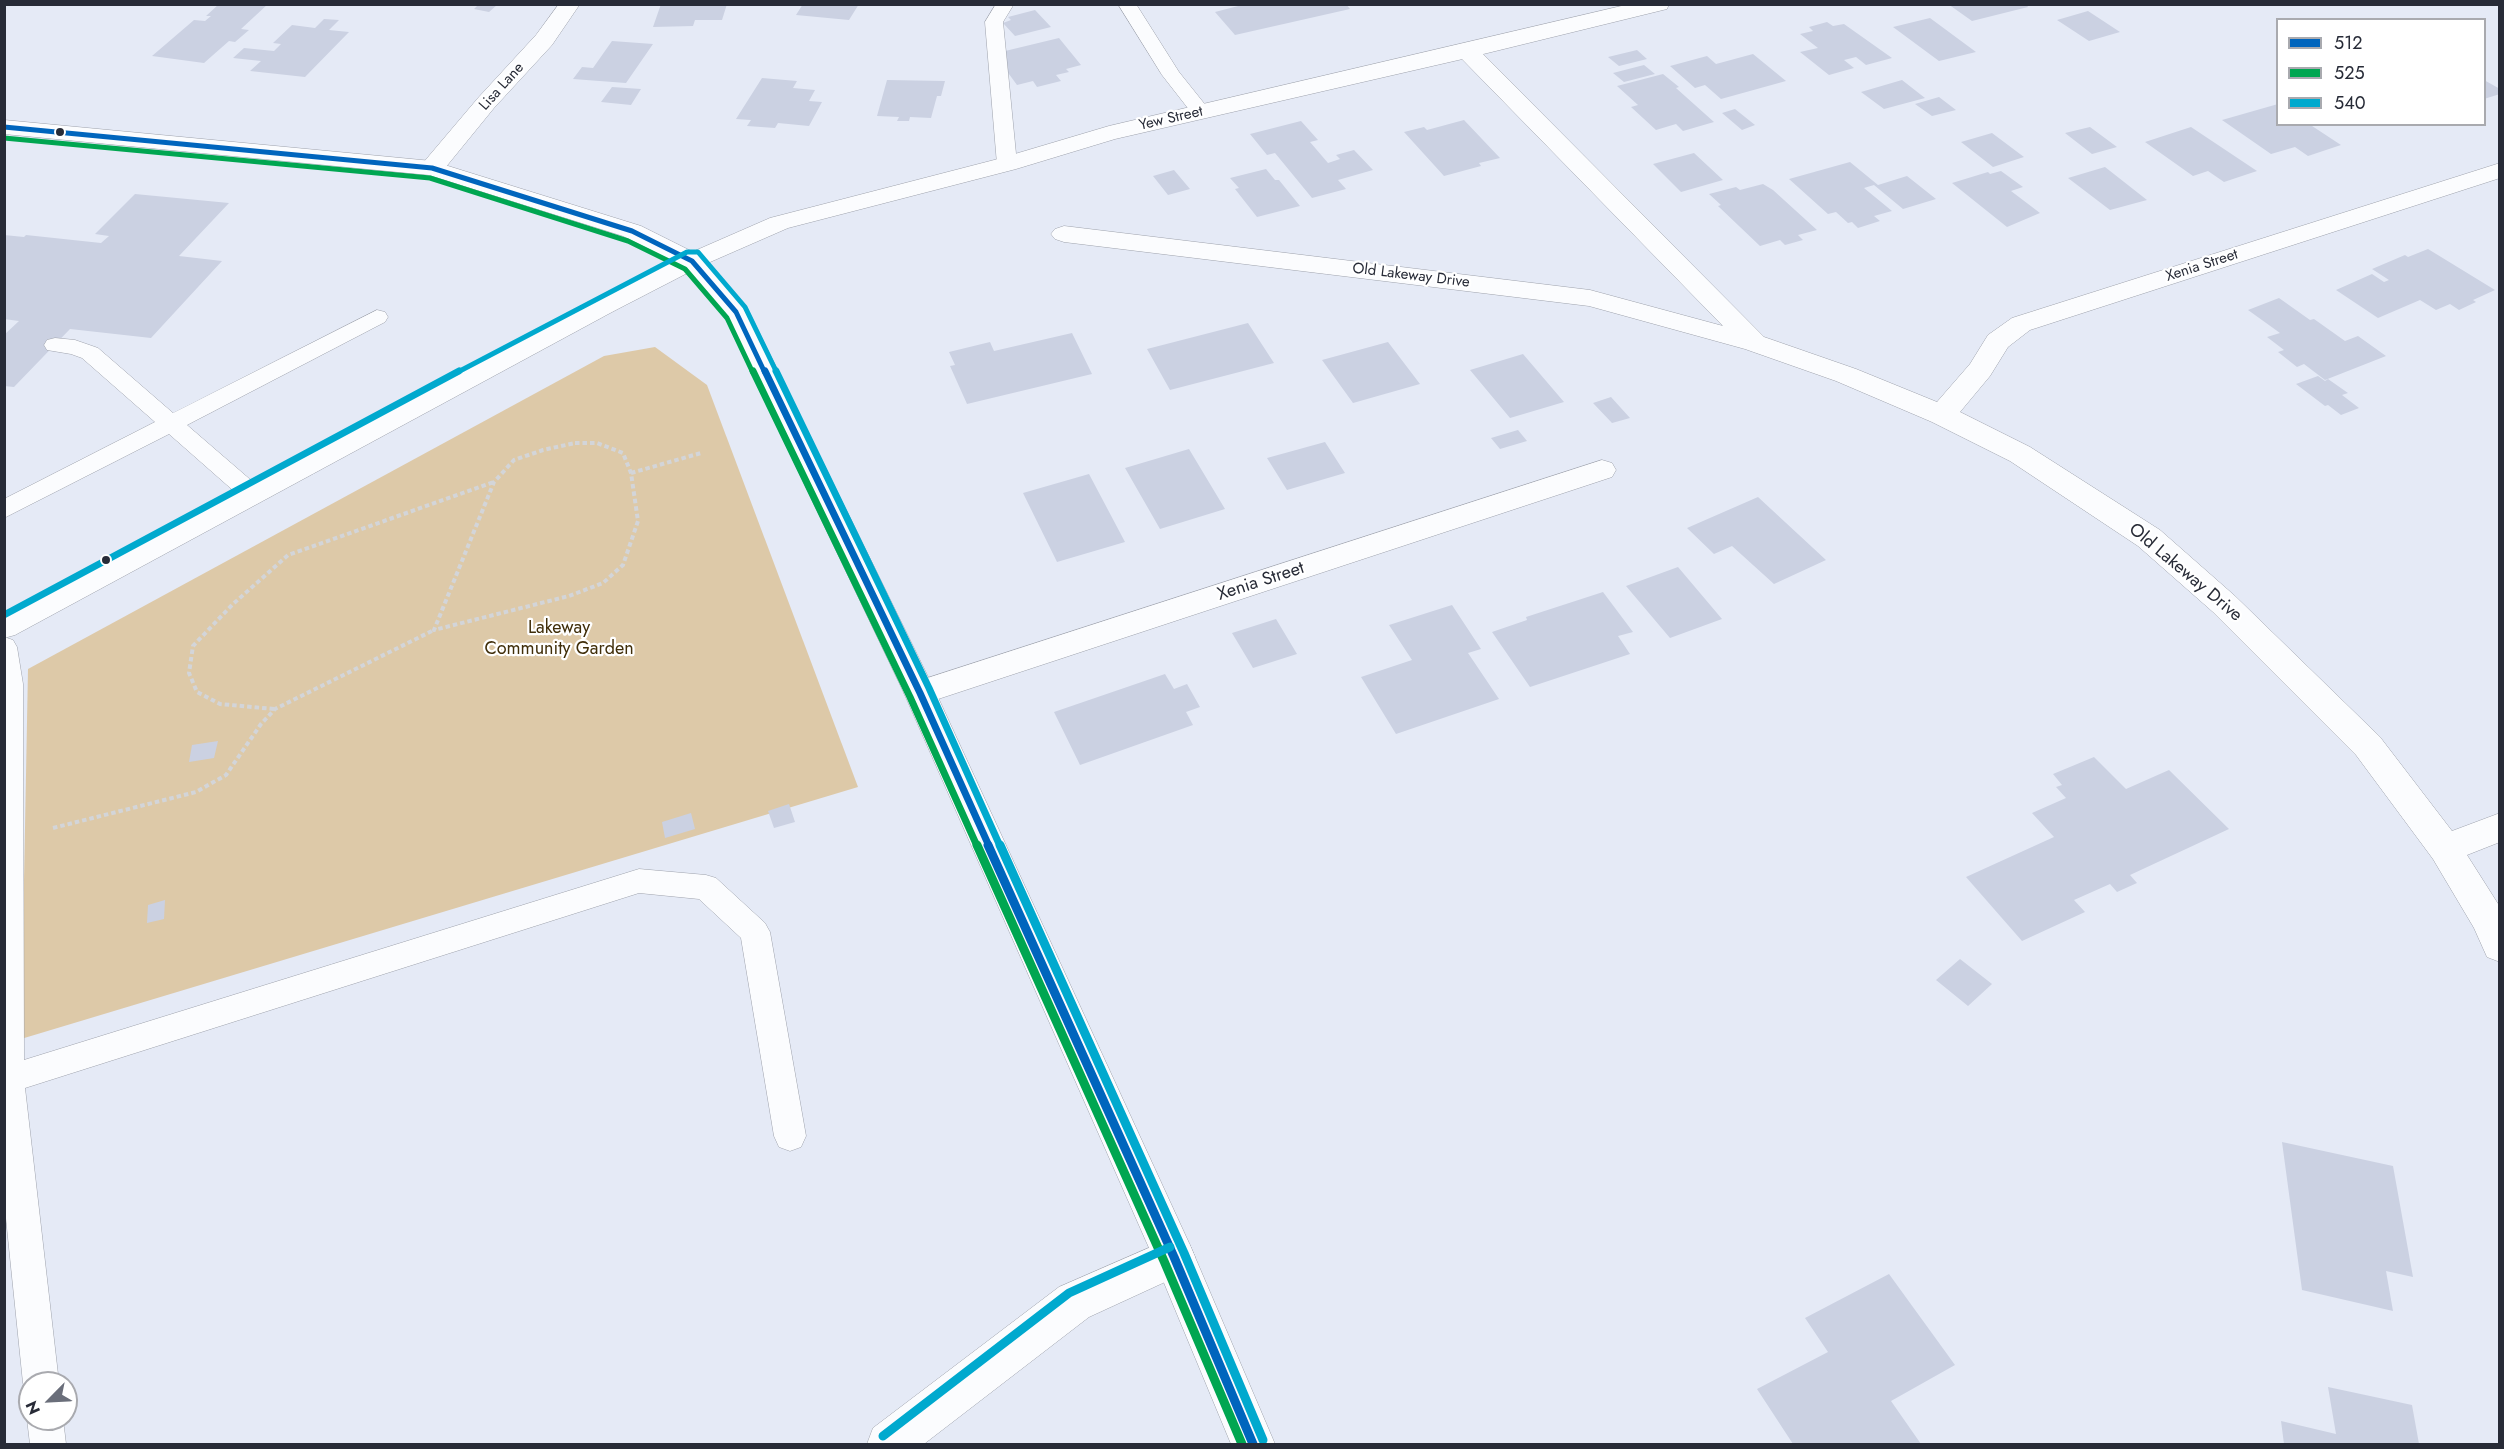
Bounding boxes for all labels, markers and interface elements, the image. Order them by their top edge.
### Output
legend [2276,18,2486,126]
text: 512 [2334,30,2363,56]
street label: Lisa Lane [476,59,528,115]
text: 525 [2334,60,2365,86]
text: 540 [2334,90,2365,116]
street label: Yew Street [1137,103,1205,135]
unlabelled marker [54,126,66,138]
street label: Xenia Street [2164,246,2240,286]
street label: Old Lakeway Drive [1351,260,1471,292]
street label: Old Lakeway Drive [2124,519,2246,627]
unlabelled marker [100,554,112,566]
street label: Xenia Street [1215,558,1307,606]
park label: Lakeway Community Garden [484,618,634,660]
north arrow [18,1371,78,1431]
text: N [20,1397,46,1418]

